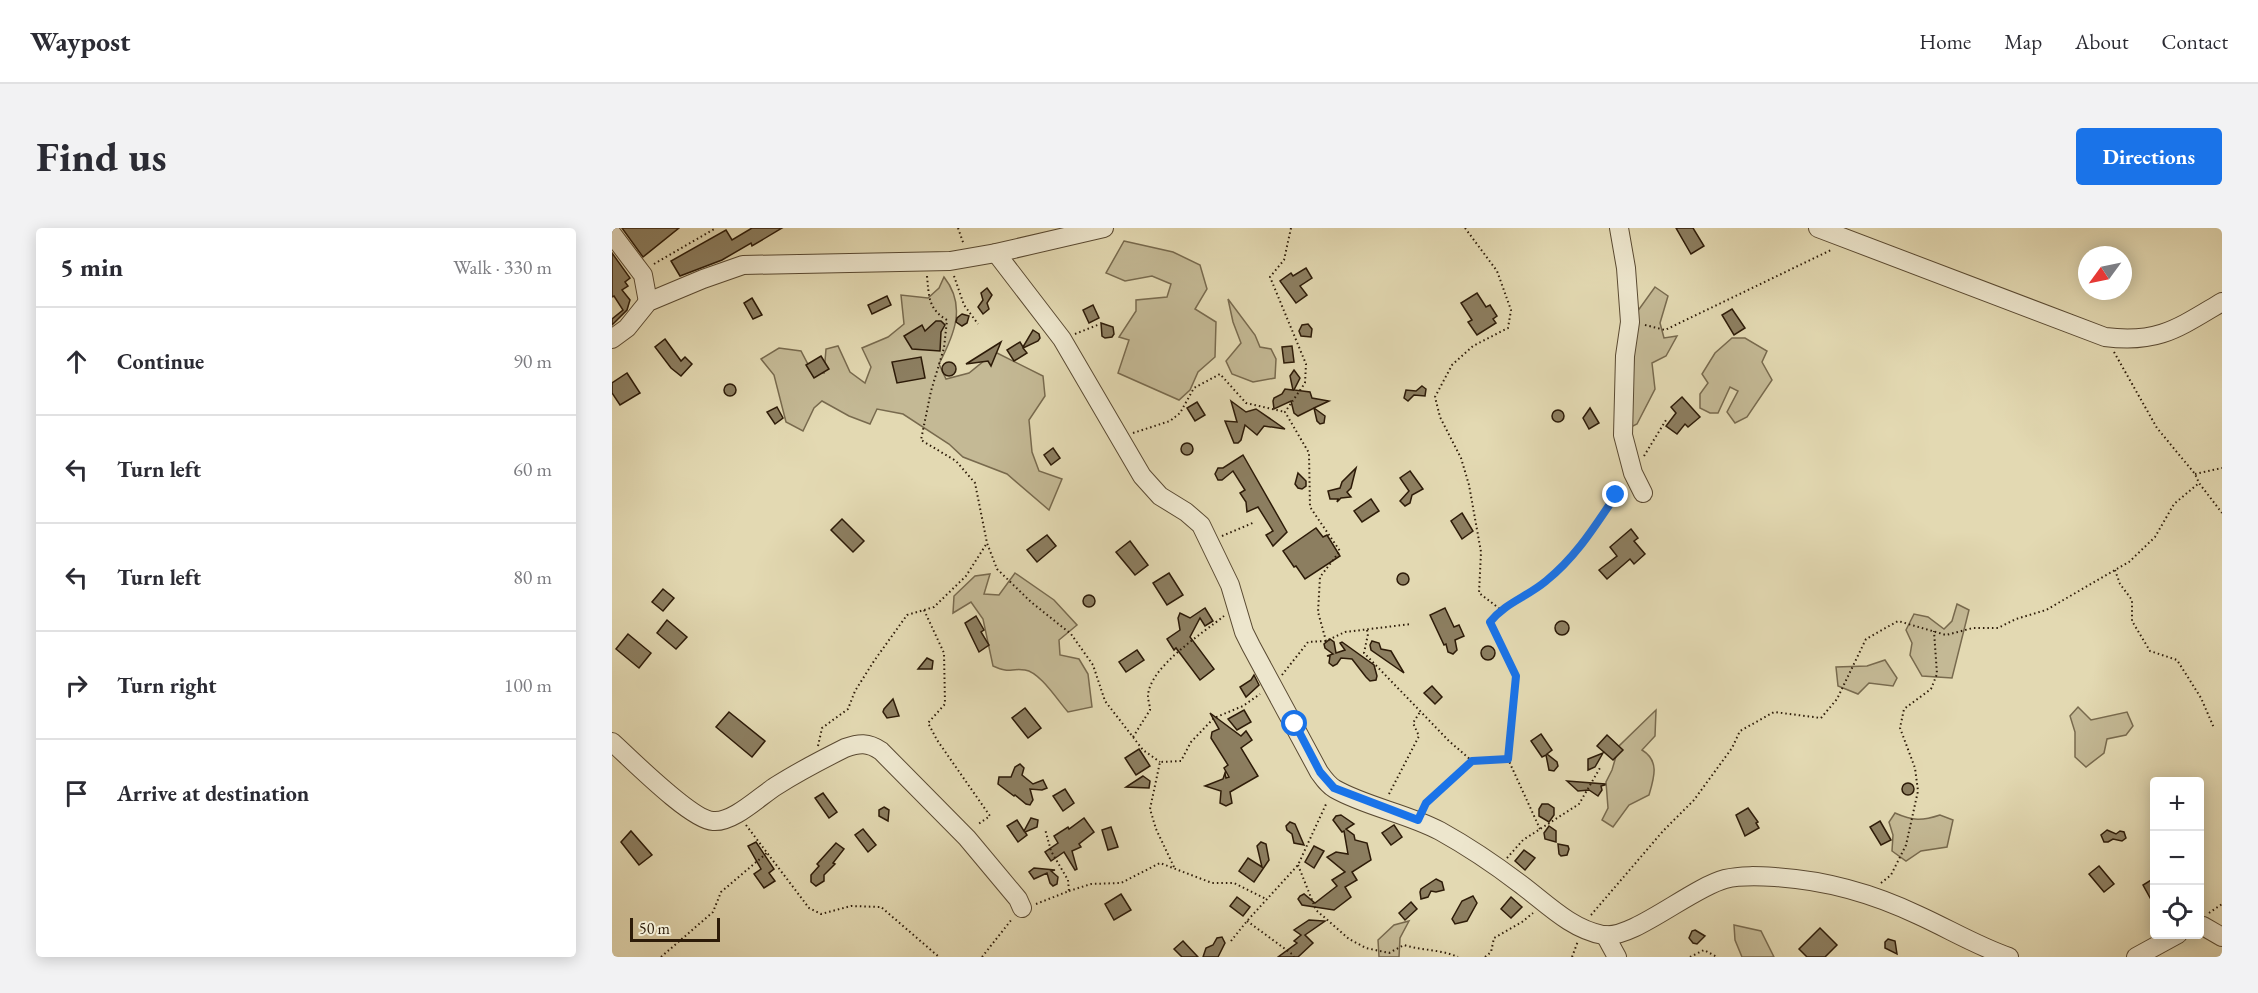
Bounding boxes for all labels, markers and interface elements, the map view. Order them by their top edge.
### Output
text: Waypost [30,23,131,59]
text: Home [1919,28,1971,55]
text: Map [2004,28,2042,55]
text: About [2075,28,2128,55]
text: Contact [2161,28,2228,55]
button: Directions [2076,128,2222,185]
text: Find us [36,129,167,184]
north arrow [2078,246,2132,300]
text: 5 min [60,250,123,284]
text: Walk · 330 m [453,254,552,280]
icon: ahead [60,345,93,378]
text: Continue [117,347,204,376]
text: 90 m [513,348,552,374]
icon: left [60,453,93,486]
text: Turn left [117,455,201,484]
text: 60 m [513,456,552,482]
route end [1602,481,1628,507]
icon: left [60,561,93,594]
text: Turn left [117,563,201,592]
text: 80 m [513,564,552,590]
icon: right [60,669,93,702]
text: Turn right [117,671,216,700]
text: 100 m [504,672,552,698]
route start [1281,710,1307,736]
icon: arrive [60,777,93,810]
map controls [2150,777,2204,939]
button: + [2150,777,2204,831]
text: Arrive at destination [117,779,309,808]
button: − [2150,831,2204,885]
button: locate [2150,885,2204,939]
scale bar [630,915,720,942]
text: 50 m [639,918,670,939]

